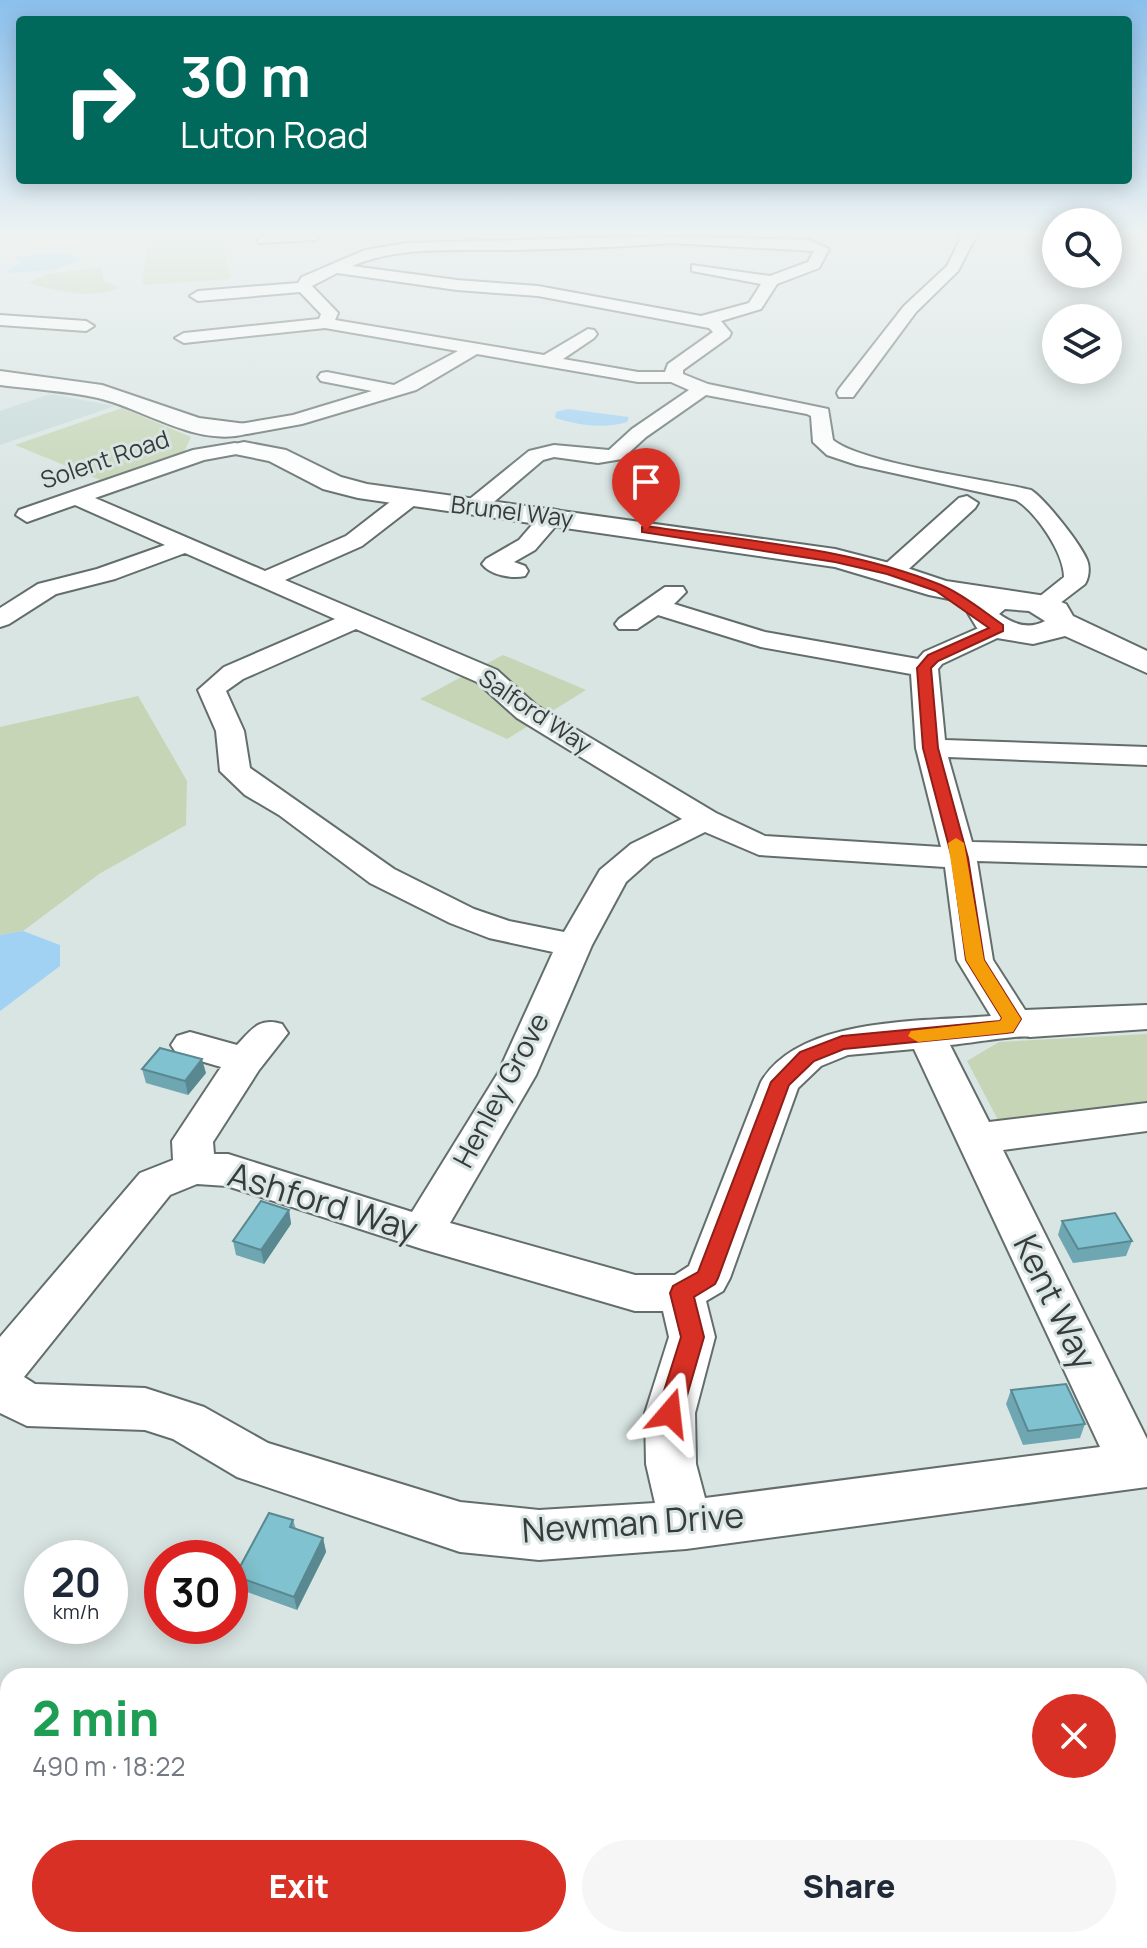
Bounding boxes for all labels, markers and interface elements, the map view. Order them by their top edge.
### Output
text: 30 m [180,37,311,114]
icon: right [48,48,152,152]
text: Luton Road [180,110,369,159]
map controls [1042,208,1122,384]
button: search [1042,208,1122,288]
button: layers [1042,304,1122,384]
street label: Solent Road [36,421,173,496]
pin [612,448,680,530]
icon: arrive [624,460,668,504]
street label: Brunel Way [449,487,576,534]
street label: Salford Way [473,661,599,761]
street label: Henley Grove [443,1005,557,1174]
street label: Ashford Way [223,1150,424,1252]
street label: Kent Way [1003,1226,1108,1377]
position arrow [628,1371,712,1455]
street label: Newman Drive [520,1491,746,1553]
speed limit sign: 30 [144,1540,248,1644]
text: 20 [51,1554,101,1609]
text: km/h [53,1598,99,1625]
text: 2 min [32,1685,159,1750]
button: close [1032,1694,1116,1778]
text: 490 m · 18:22 [32,1748,185,1784]
button: Exit [32,1840,566,1932]
button: Share [582,1840,1116,1932]

